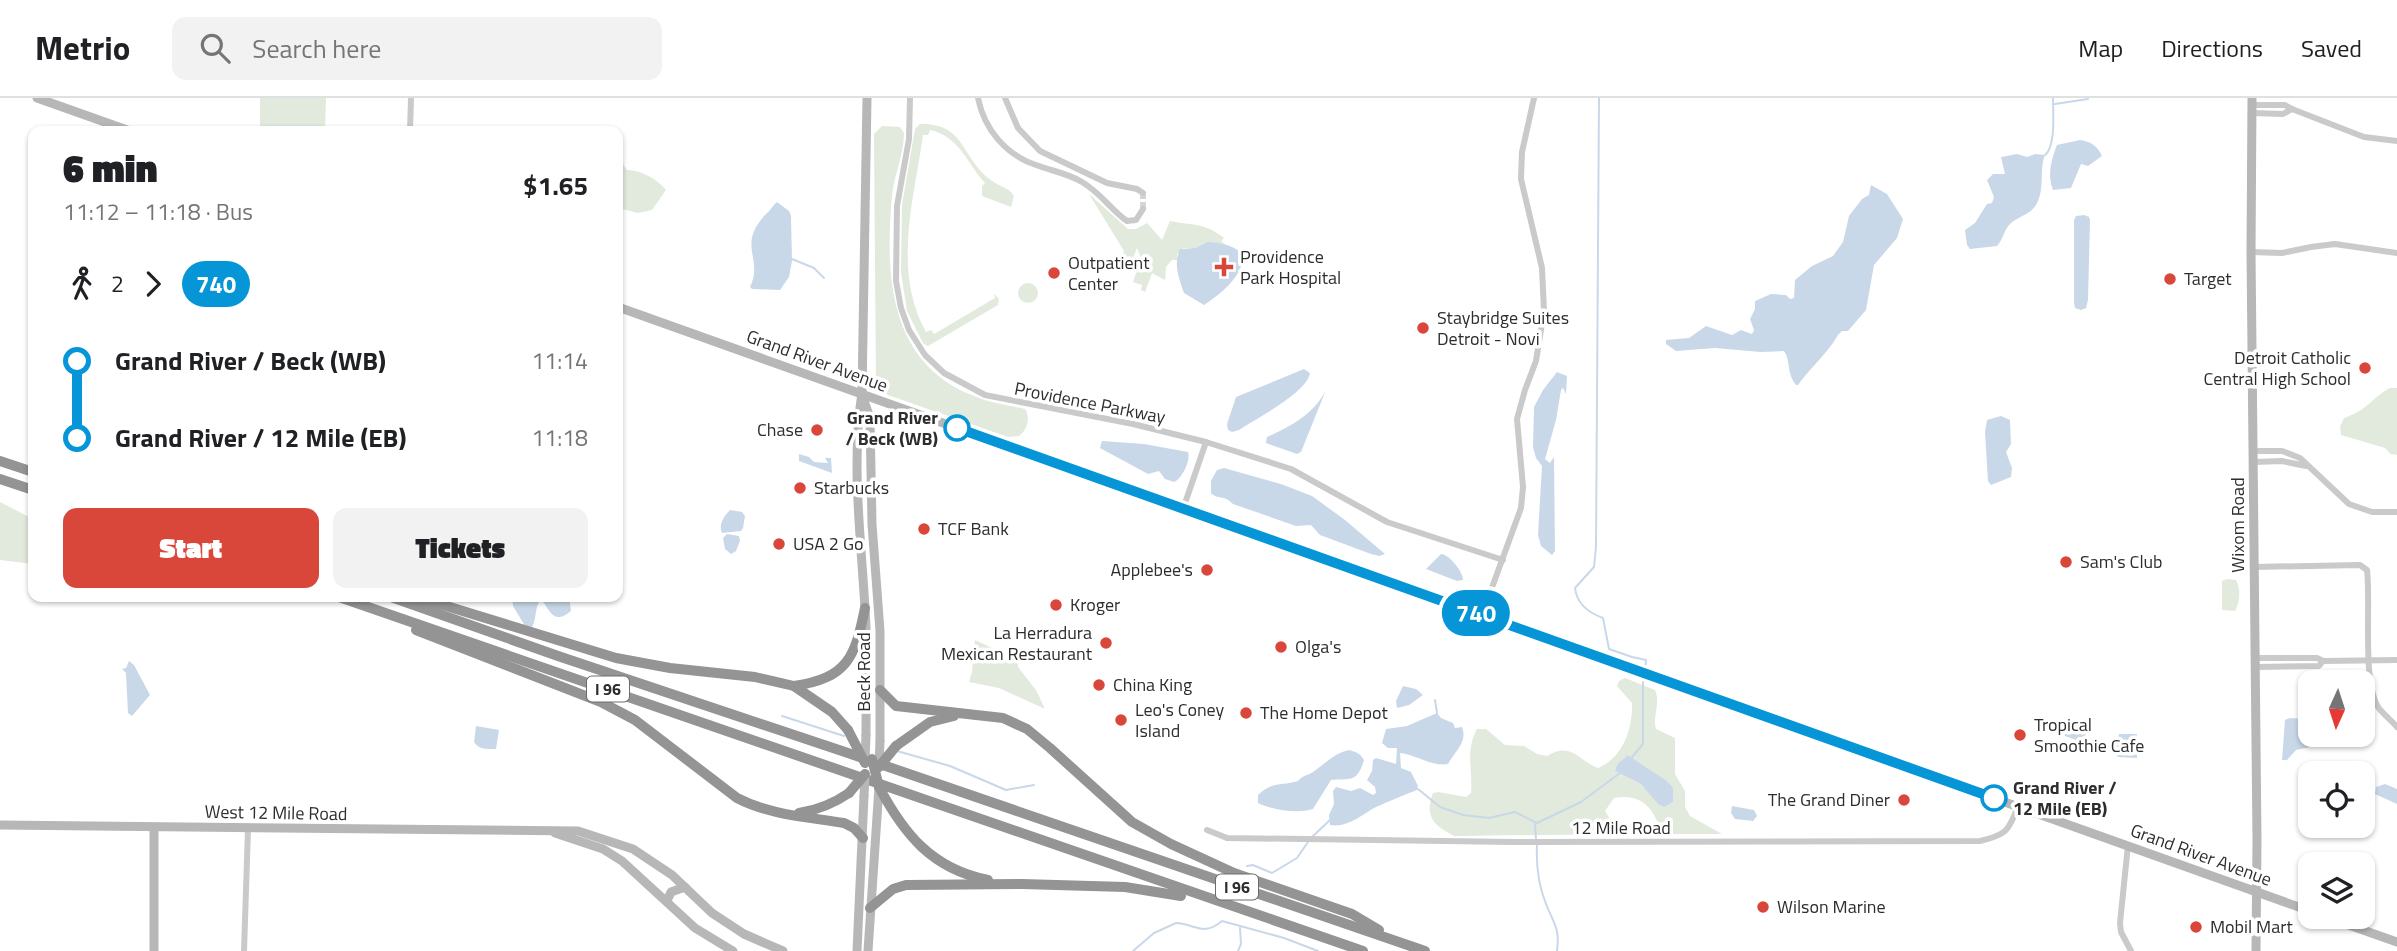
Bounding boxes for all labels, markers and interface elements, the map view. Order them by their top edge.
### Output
search box [172,17,662,80]
text: Metrio [35,23,130,73]
icon: search [196,29,234,67]
text: Search here [252,29,381,68]
text: Map [2078,30,2123,66]
text: Directions [2161,30,2263,66]
text: Saved [2301,30,2362,66]
text: 6 min [63,139,157,197]
text: $1.65 [523,166,588,205]
text: 11:12 – 11:18 · Bus [63,194,253,229]
place label: Providence Park Hospital [1240,243,1341,291]
place label: Outpatient Center [1068,249,1150,297]
marker: Providence Park Hospital [1214,257,1234,277]
icon: walk [63,265,101,303]
icon: forward [134,265,172,303]
marker: Outpatient Center [1046,265,1062,281]
place label: Target [2184,265,2232,292]
text: 2 [111,266,124,301]
text: 740 [196,266,236,302]
marker: Target [2162,271,2178,287]
place label: Staybridge Suites Detroit - Novi [1437,304,1569,352]
marker: Staybridge Suites Detroit - Novi [1415,320,1431,336]
street label: Grand River Avenue [743,322,892,399]
text: Grand River / Beck (WB) [115,341,386,380]
text: 11:14 [531,343,588,378]
place label: Detroit Catholic Central High School [2204,344,2351,392]
marker: Detroit Catholic Central High School [2357,360,2373,376]
street label: Providence Parkway [1012,375,1168,430]
place label: Grand River / Beck (WB) [845,404,938,452]
marker: Grand River / Beck (WB) [944,415,970,441]
place label: Chase [757,416,803,443]
text: Grand River / 12 Mile (EB) [115,418,406,457]
text: 11:18 [531,420,588,455]
marker: Chase [809,422,825,438]
place label: Starbucks [814,474,889,501]
street label: Wixom Road [2224,477,2251,573]
marker: Starbucks [792,480,808,496]
button: Start [63,508,319,588]
button: Tickets [333,508,588,588]
place label: TCF Bank [938,515,1009,542]
marker: TCF Bank [916,521,932,537]
place label: USA 2 Go [793,530,864,557]
marker: USA 2 Go [771,536,787,552]
place label: Sam's Club [2080,548,2163,575]
marker: Sam's Club [2058,554,2074,570]
place label: Applebee's [1111,556,1193,583]
marker: Applebee's [1199,562,1215,578]
line badge: 740 [1436,590,1516,636]
place label: Kroger [1070,591,1120,618]
text: 740 [1456,595,1496,631]
marker: Kroger [1048,597,1064,613]
place label: La Herradura Mexican Restaurant [941,619,1093,667]
street label: Beck Road [850,632,877,712]
place label: Olga's [1295,633,1341,660]
marker: La Herradura Mexican Restaurant [1098,635,1114,651]
marker: Olga's [1273,639,1289,655]
north arrow [2298,670,2375,747]
map controls [2298,670,2375,929]
place label: China King [1113,671,1192,698]
road number: I 96 [587,676,629,702]
marker: China King [1091,677,1107,693]
place label: Leo's Coney Island [1135,696,1225,744]
place label: The Home Depot [1260,699,1388,726]
marker: The Home Depot [1238,705,1254,721]
place label: Tropical Smoothie Cafe [2034,711,2144,759]
marker: Leo's Coney Island [1113,712,1129,728]
marker: Tropical Smoothie Cafe [2012,727,2028,743]
button: locate [2298,761,2375,838]
place label: Grand River / 12 Mile (EB) [2013,774,2117,822]
marker: Grand River / 12 Mile (EB) [1981,785,2007,811]
place label: The Grand Diner [1768,786,1890,813]
marker: The Grand Diner [1896,792,1912,808]
street label: West 12 Mile Road [204,798,348,827]
street label: 12 Mile Road [1571,814,1671,841]
street label: Grand River Avenue [2127,816,2276,893]
button: layers [2298,852,2375,929]
road number: I 96 [1216,874,1258,900]
place label: Wilson Marine [1777,893,1886,920]
marker: Wilson Marine [1755,899,1771,915]
place label: Mobil Mart [2210,913,2293,940]
marker: Mobil Mart [2188,919,2204,935]

